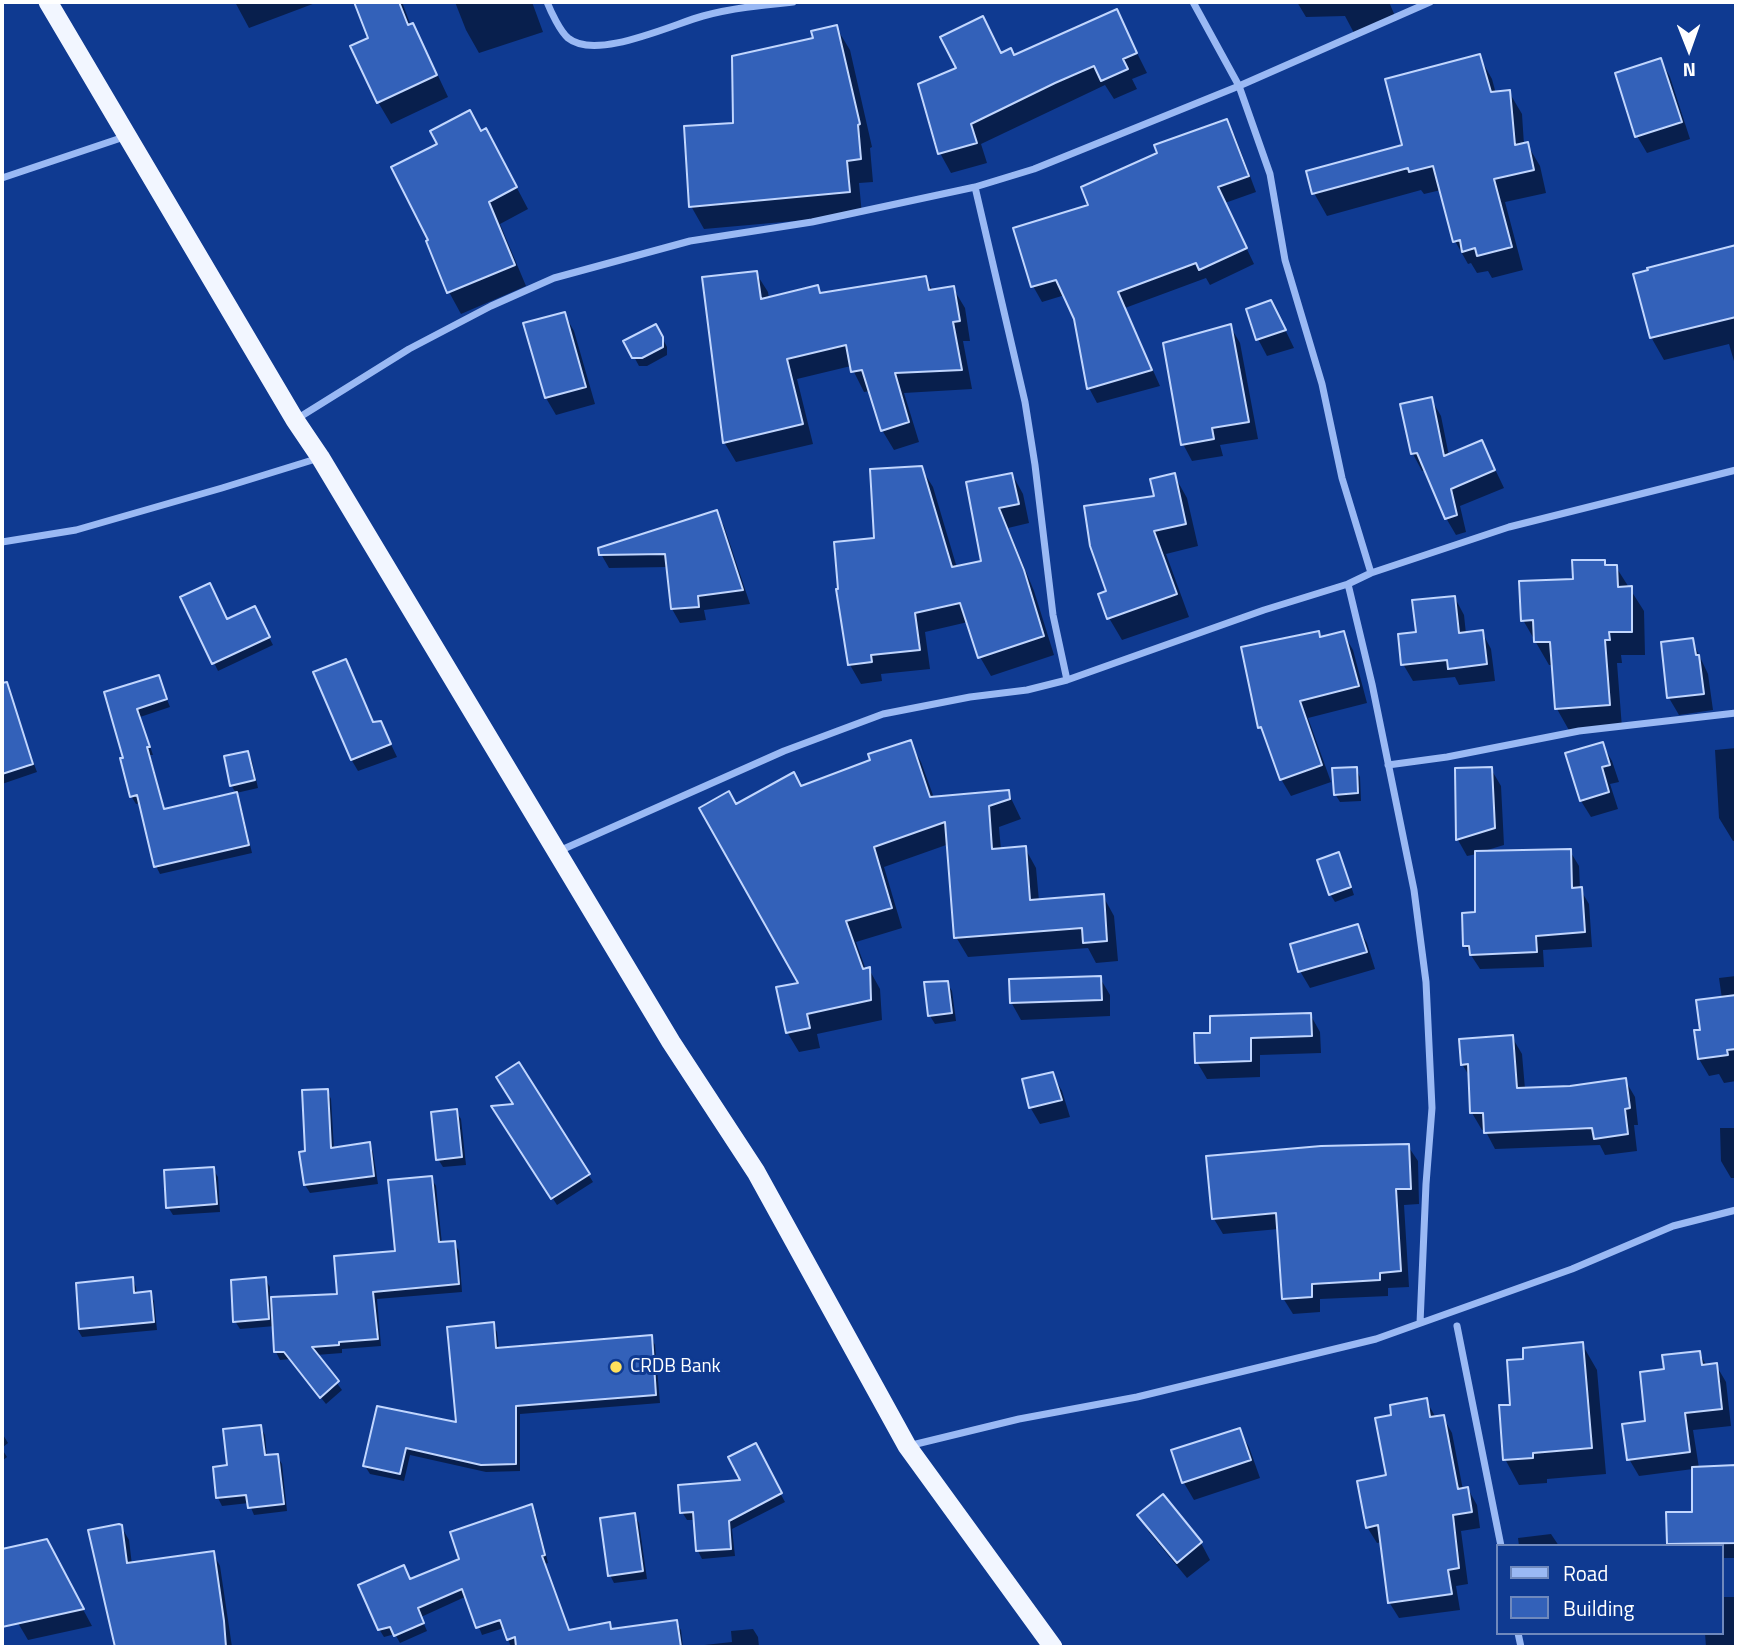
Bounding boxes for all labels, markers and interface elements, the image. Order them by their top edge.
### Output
north arrow [1654,14,1724,84]
text: N [1683,56,1696,85]
place label: CRDB Bank [630,1356,721,1378]
marker: CRDB Bank [608,1359,624,1375]
legend [1496,1544,1724,1635]
text: Road [1563,1557,1608,1589]
text: Building [1563,1592,1634,1624]

